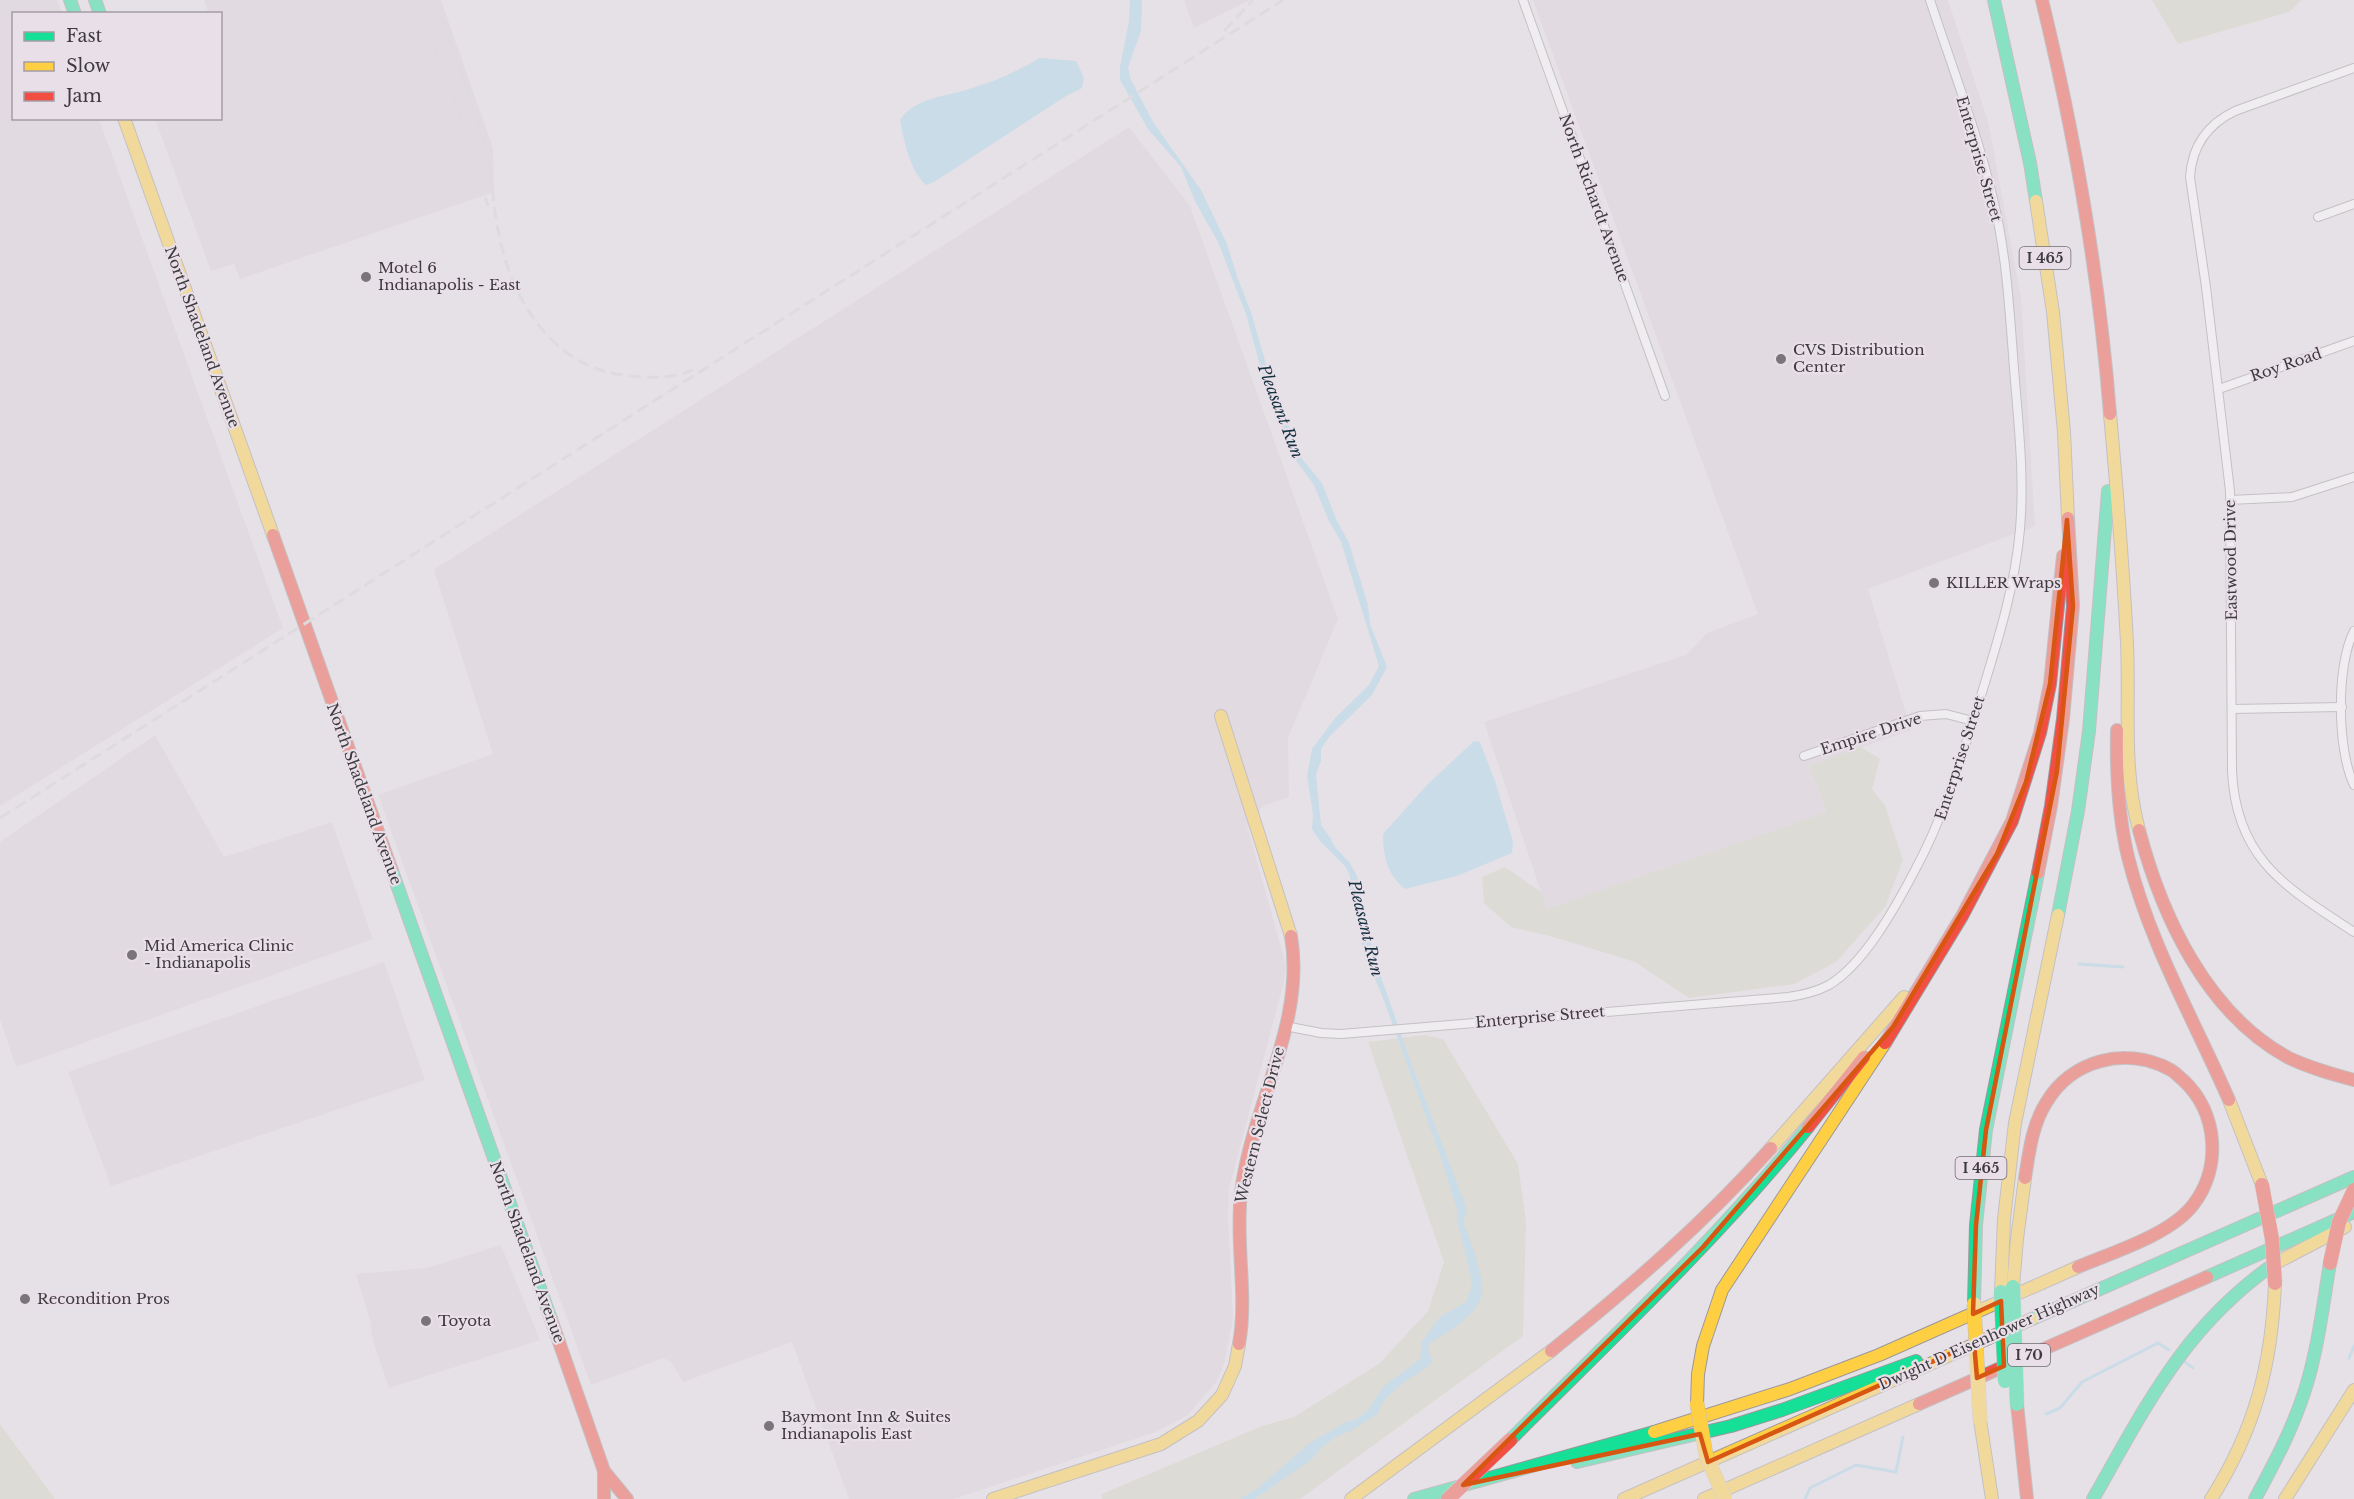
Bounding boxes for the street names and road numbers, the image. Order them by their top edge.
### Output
street label: Enterprise Street [1952,94,2007,224]
street label: North Richardt Avenue [1555,111,1634,285]
street label: North Shadeland Avenue [161,243,244,430]
road number: I 465 [2020,247,2070,269]
street label: Roy Road [2248,343,2324,386]
street label: Eastwood Drive [2220,499,2241,621]
street label: Enterprise Street [1930,693,1989,823]
street label: North Shadeland Avenue [323,700,406,887]
street label: Empire Drive [1818,708,1924,759]
street label: Enterprise Street [1474,1001,1606,1032]
street label: Western Select Drive [1231,1045,1288,1206]
road number: I 465 [1956,1157,2006,1179]
street label: North Shadeland Avenue [486,1158,569,1345]
street label: Dwight D Eisenhower Highway [1875,1279,2103,1394]
road number: I 70 [2008,1344,2050,1366]

